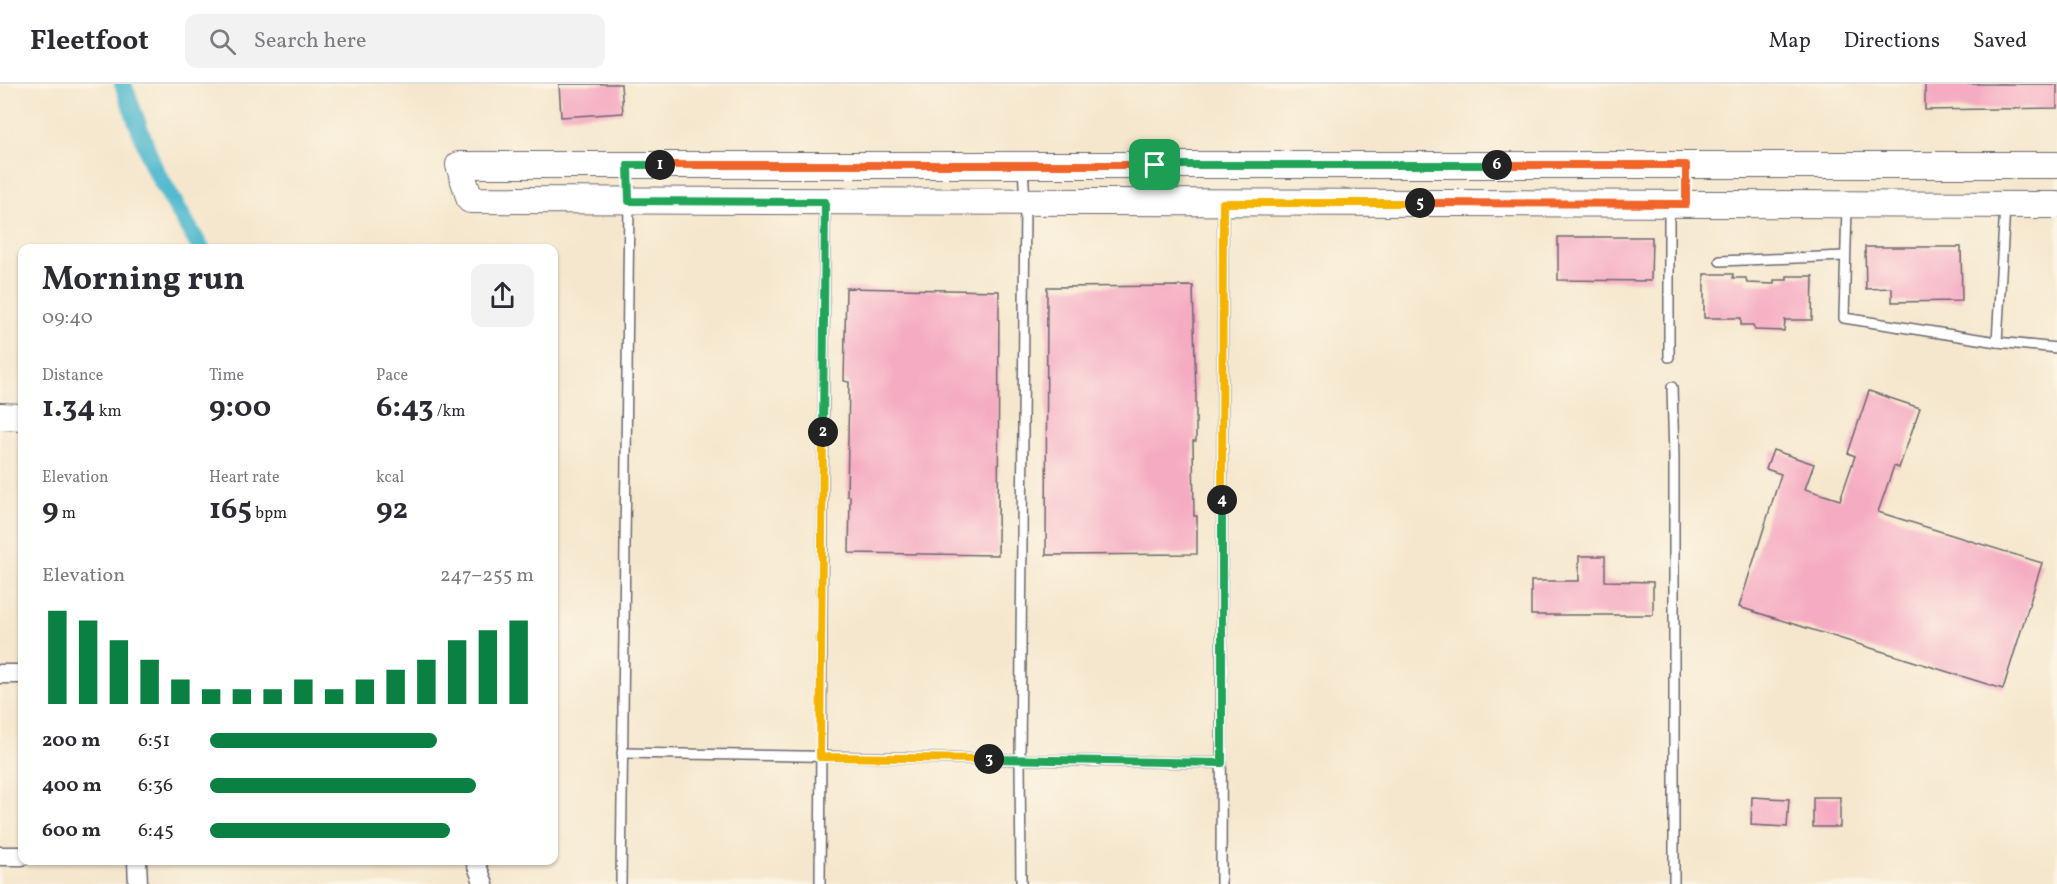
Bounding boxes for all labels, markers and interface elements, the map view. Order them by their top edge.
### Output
search box [185,14,605,68]
text: Fleetfoot [30,22,149,61]
icon: search [206,25,239,58]
text: Search here [254,26,366,57]
text: Map [1769,27,1811,56]
text: Directions [1844,27,1940,56]
text: Saved [1973,27,2027,56]
pin [1129,139,1180,190]
icon: arrive [1138,148,1171,181]
pin: 1 [645,150,675,180]
pin: 6 [1482,150,1512,180]
text: 1 [657,154,663,176]
text: 6 [1493,154,1501,176]
pin: 5 [1405,188,1435,218]
text: 5 [1416,192,1424,214]
text: Morning run [42,258,245,304]
button: share [471,264,534,327]
text: 09:40 [42,304,93,332]
text: Distance [42,365,103,387]
text: Time [209,365,244,387]
text: Pace [376,365,408,387]
text: 1.34 [42,387,96,429]
text: 9:00 [209,387,271,429]
text: 6:43 [376,387,433,429]
text: km [96,401,122,423]
text: /km [433,401,465,423]
pin: 2 [808,417,838,447]
text: 2 [819,421,827,443]
text: Elevation [42,467,109,489]
text: Heart rate [209,467,280,489]
text: kcal [376,467,404,489]
pin: 4 [1207,485,1237,515]
text: 9 [42,489,59,531]
text: 165 [209,489,252,531]
text: 92 [376,489,408,531]
text: 4 [1217,489,1227,511]
text: m [59,503,76,525]
text: bpm [252,503,287,525]
text: Elevation [42,562,125,590]
text: 247–255 m [440,562,534,590]
text: 200 m [42,727,100,755]
text: 6:51 [138,727,170,755]
pin: 3 [974,744,1004,774]
text: 3 [985,748,993,770]
text: 400 m [42,772,102,800]
text: 6:36 [138,772,173,800]
text: 600 m [42,817,101,845]
text: 6:45 [138,817,174,845]

